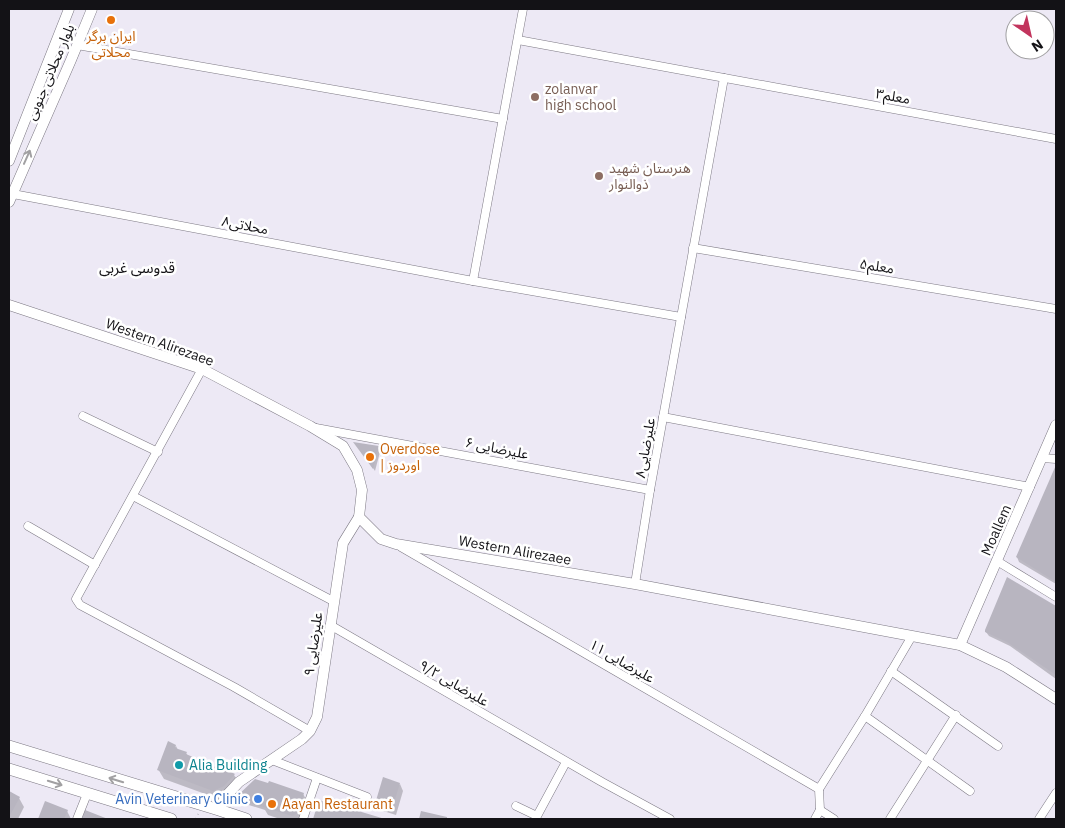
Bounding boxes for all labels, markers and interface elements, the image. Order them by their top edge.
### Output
north arrow [1005,10,1055,60]
marker: ایران برگر محلاتی [105,14,117,26]
street label: بلوار محلاتی جنوبی [22,21,78,123]
place label: ایران برگر محلاتی [86,27,136,61]
text: N [1028,35,1047,56]
place label: zolanvar high school [545,80,617,114]
street label: معلم۳ [874,84,912,110]
marker: zolanvar high school [529,91,541,103]
one-way arrow [23,150,33,165]
place label: هنرستان شهید ذوالنوار [608,159,691,193]
marker: هنرستان شهید ذوالنوار [593,170,605,182]
street label: محلاتی۸ [220,212,270,238]
street label: معلم۵ [858,254,896,280]
district label: قدوسی غربی [99,258,175,277]
street label: Western Alirezaee [103,314,217,370]
street label: علیرضایی۸ [631,416,659,480]
street label: ۶ علیرضایی [464,433,530,463]
place label: Overdose | اوردوز [380,440,440,474]
marker: Overdose | اوردوز [364,451,376,463]
street label: Moallem [977,502,1015,558]
street label: Western Alirezaee [457,531,573,569]
street label: ۹ علیرضایی [300,611,326,677]
street label: ۱۱ علیرضایی [586,635,658,687]
street label: ۹/۲ علیرضایی [416,656,492,710]
place label: Alia Building [189,756,268,774]
marker: Alia Building [173,759,185,771]
one-way arrow [108,774,124,784]
one-way arrow [47,779,63,789]
place label: Avin Veterinary Clinic [115,790,248,808]
marker: Avin Veterinary Clinic [252,793,264,805]
place label: Aayan Restaurant [282,795,393,813]
marker: Aayan Restaurant [266,798,278,810]

